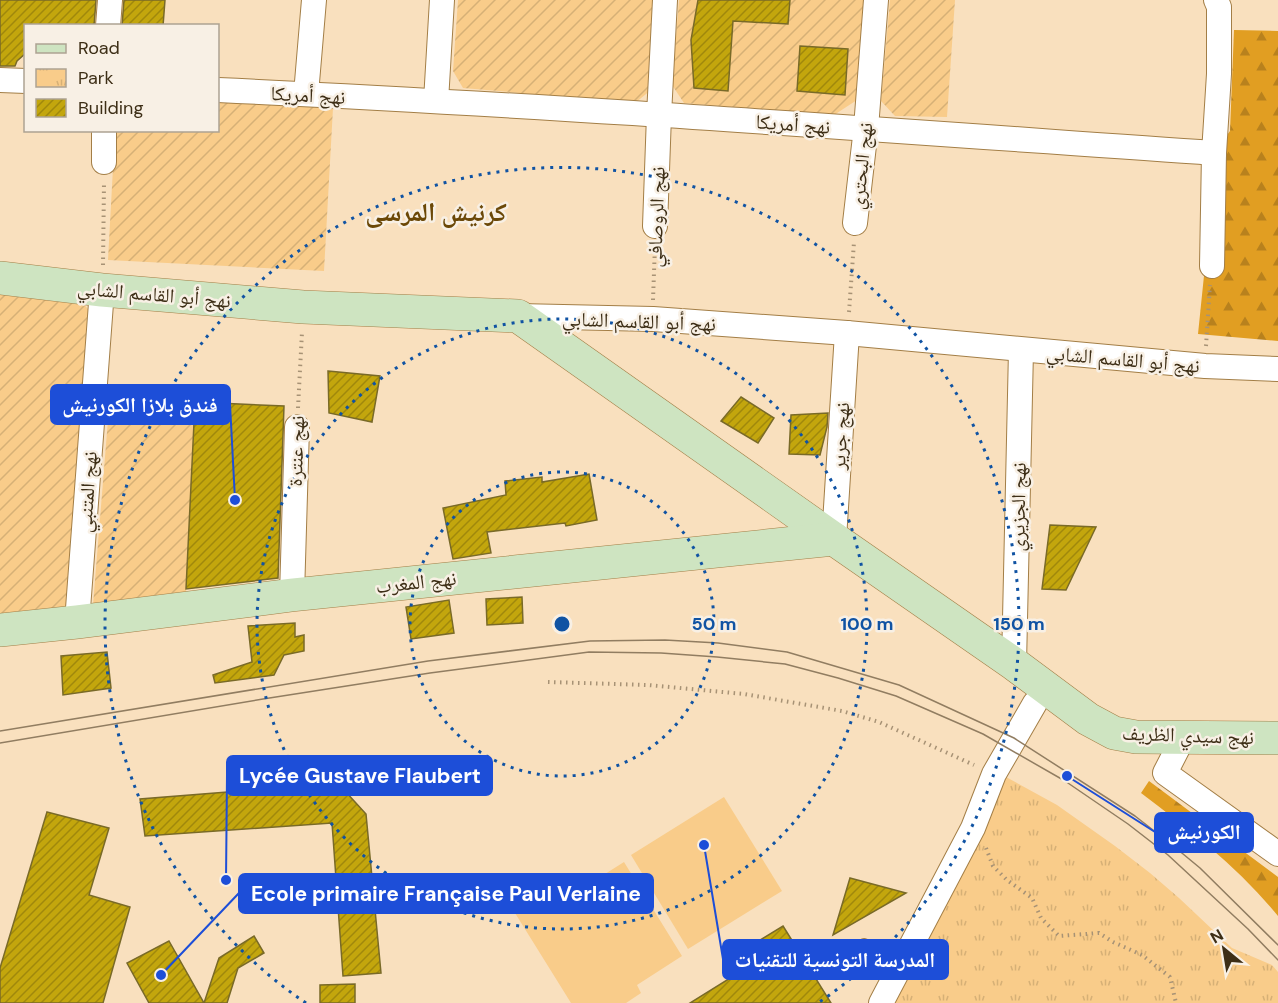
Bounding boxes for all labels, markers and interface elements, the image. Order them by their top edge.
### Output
legend [24,24,219,132]
text: Road [78,36,120,60]
text: Park [78,66,114,90]
street label: نهج أمريكا [270,80,346,110]
text: Building [78,96,143,120]
street label: نهج أمريكا [755,108,831,140]
street label: نهج البحتري [843,121,882,211]
street label: نهج الروصافي [641,166,674,268]
district label: كرنيش المرسى [365,195,507,229]
street label: نهج أبو القاسم الشابي [76,274,232,317]
street label: نهج أبو القاسم الشابي [561,305,716,340]
street label: نهج أبو القاسم الشابي [1045,339,1201,382]
callout: فندق بلازا الكورنيش [51,385,230,424]
text: فندق بلازا الكورنيش [62,391,218,419]
street label: نهج جرير [825,401,855,472]
street label: نهج عنترة [282,415,310,487]
street label: نهج المتنبي [71,450,106,534]
street label: نهج الجزيري [1004,462,1035,552]
street label: نهج المغرب [374,565,458,599]
text: 50 m [691,612,737,636]
text: 100 m [840,612,894,636]
text: 150 m [993,612,1045,636]
centre of rings [552,614,572,634]
street label: نهج سيدي الظريف [1121,720,1254,753]
callout: Lycée Gustave Flaubert [227,756,492,795]
text: Lycée Gustave Flaubert [239,762,481,790]
callout: الكورنيش [1155,813,1253,852]
text: الكورنيش [1167,818,1241,846]
callout: Ecole primaire Française Paul Verlaine [239,874,653,913]
text: Ecole primaire Française Paul Verlaine [251,880,641,908]
north arrow [1194,919,1254,979]
text: N [1206,924,1227,948]
callout: المدرسة التونسية للتقنيات [723,940,948,979]
text: المدرسة التونسية للتقنيات [735,946,935,974]

